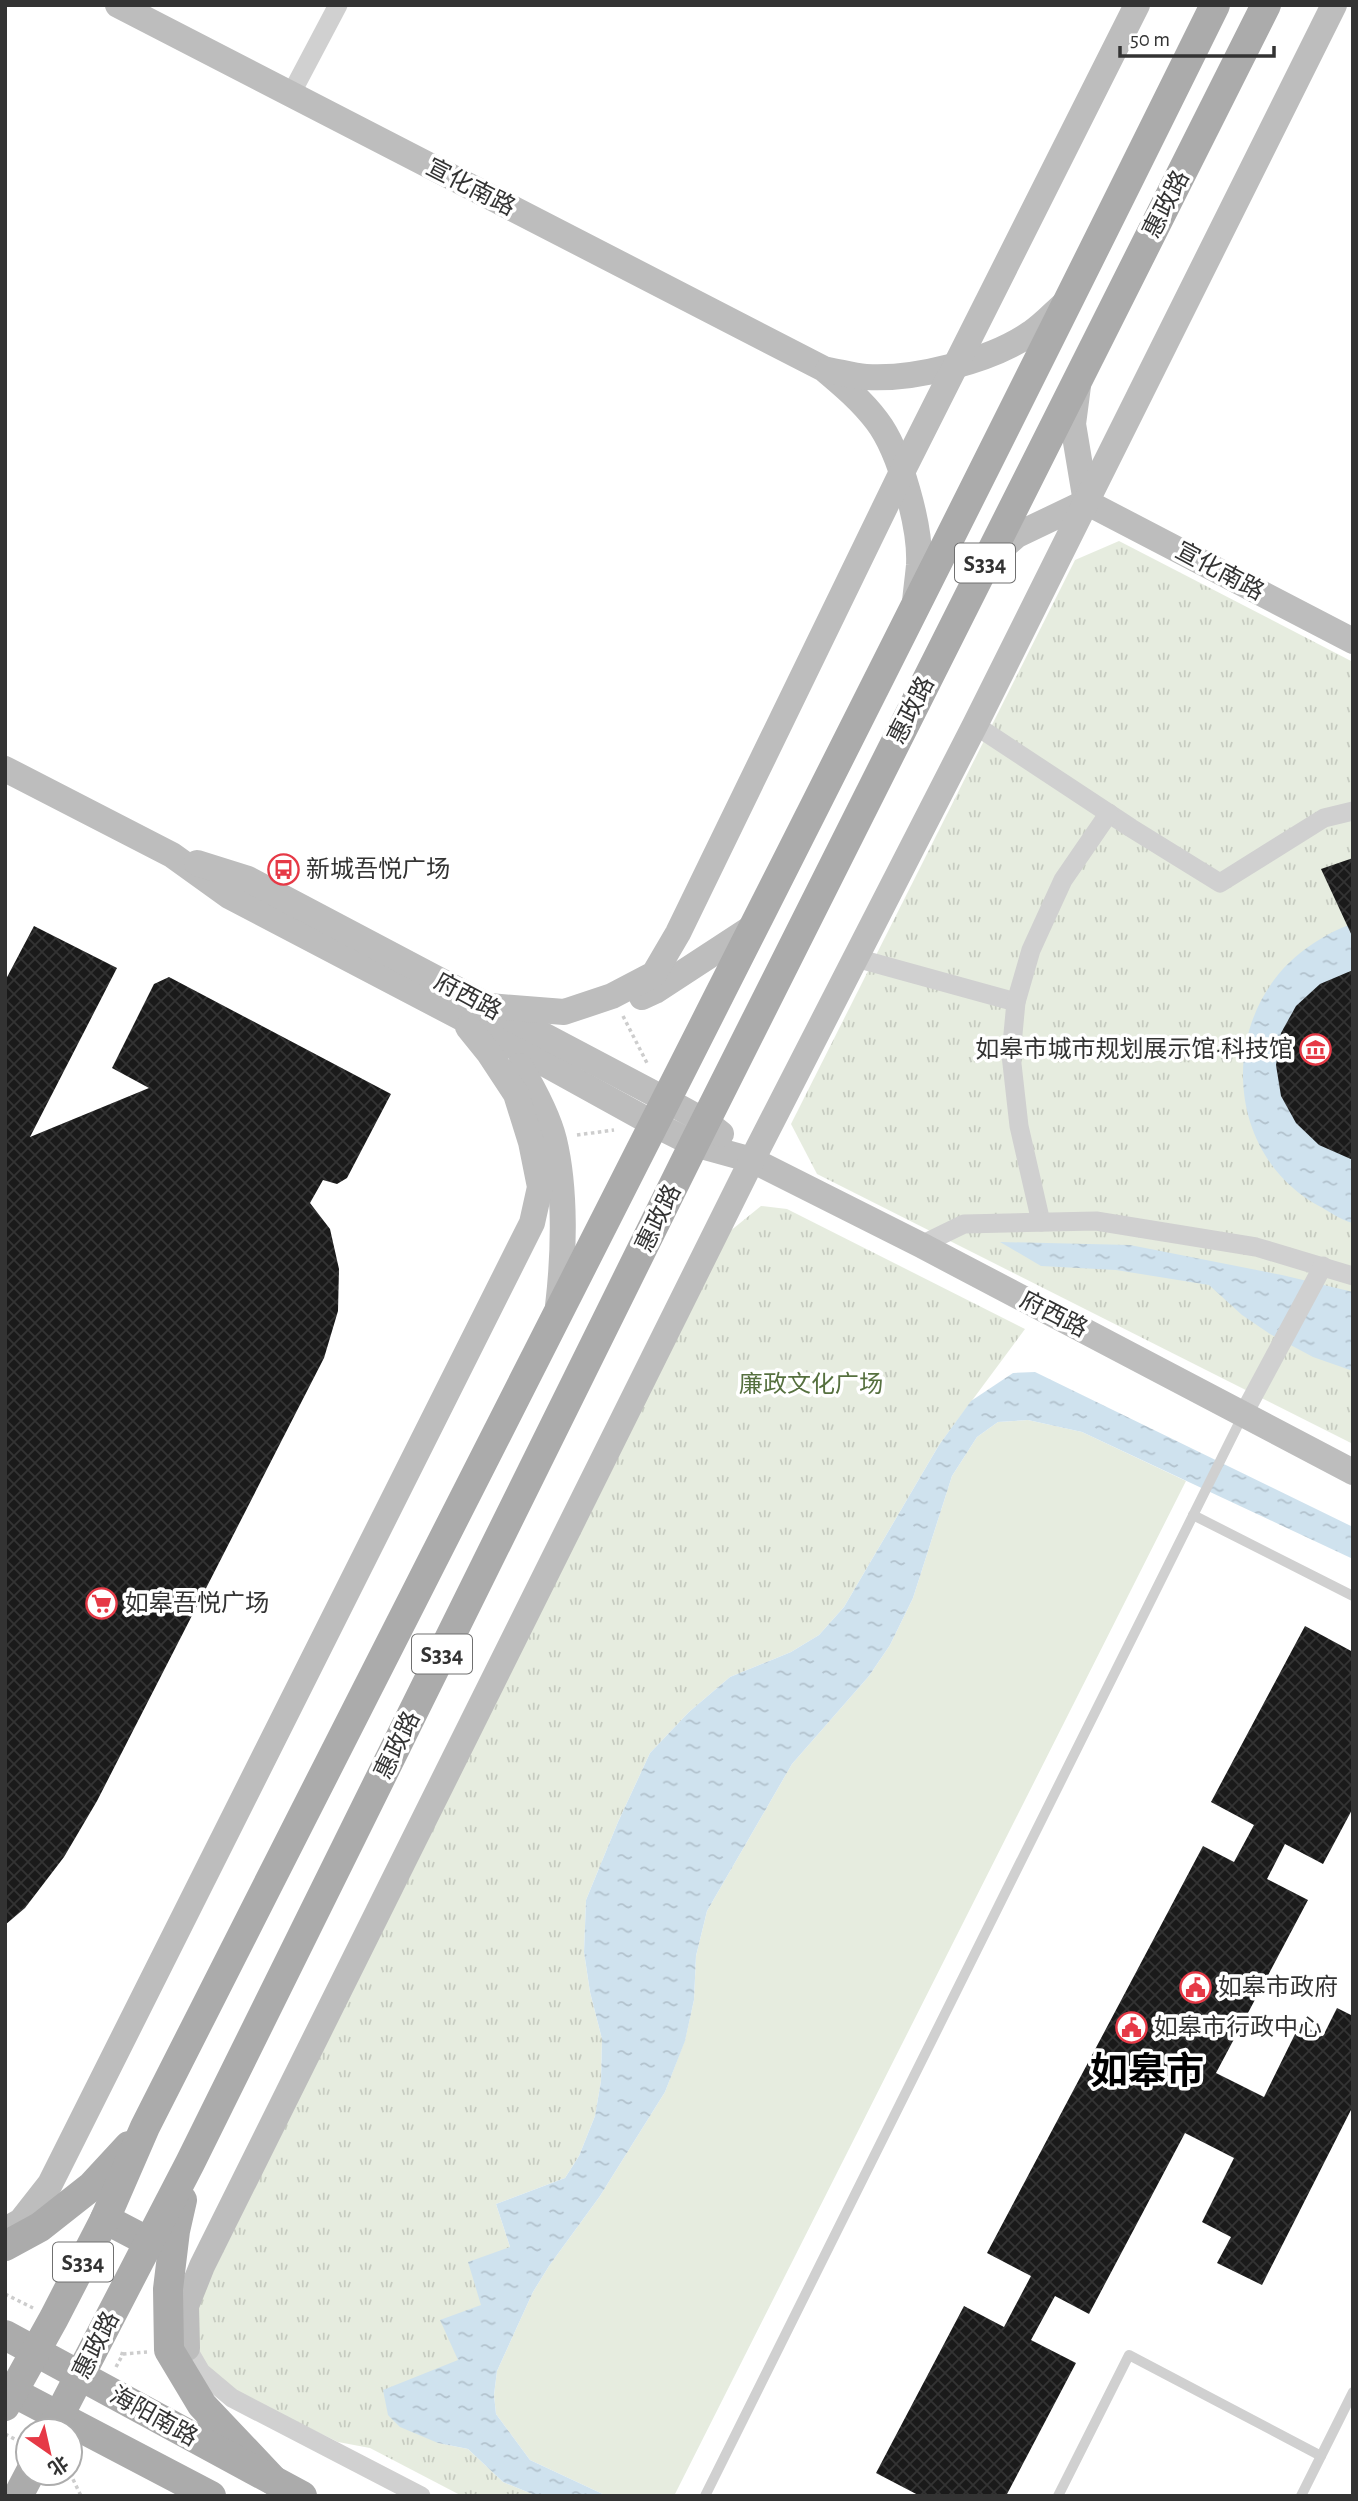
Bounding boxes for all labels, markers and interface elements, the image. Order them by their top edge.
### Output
scale bar [1120,14,1274,58]
text: 50 m [1130,29,1170,50]
street label: 宣化南路 [422,154,520,220]
street label: 惠政路 [1138,166,1194,242]
street label: 宣化南路 [1172,537,1268,605]
road number: S334 [955,544,1015,582]
street label: 惠政路 [883,672,939,748]
bus stop icon: 新城吾悦广场 [266,852,300,886]
place label: 新城吾悦广场 [306,856,450,882]
street label: 府西路 [430,968,506,1024]
museum icon: 如皋市城市规划展示馆·科技馆 [1299,1032,1333,1066]
place label: 如皋市城市规划展示馆·科技馆 [976,1036,1293,1062]
street label: 惠政路 [631,1180,685,1256]
street label: 府西路 [1016,1286,1092,1342]
park label: 廉政文化广场 [739,1371,883,1397]
supermarket icon: 如皋吾悦广场 [85,1586,119,1620]
place label: 如皋吾悦广场 [125,1590,269,1616]
road number: S334 [412,1634,472,1674]
street label: 惠政路 [370,1707,424,1783]
public building icon: 如皋市政府 [1178,1970,1212,2004]
place label: 如皋市政府 [1218,1974,1338,2000]
public building icon: 如皋市行政中心 [1114,2010,1148,2044]
place label: 如皋市行政中心 [1154,2014,1322,2040]
district label: 如皋市 [1090,2051,1204,2092]
road number: S334 [53,2242,113,2282]
street label: 惠政路 [68,2307,124,2383]
street label: 海阳南路 [106,2381,202,2451]
north arrow [14,2417,84,2487]
text: 北 [44,2452,71,2479]

